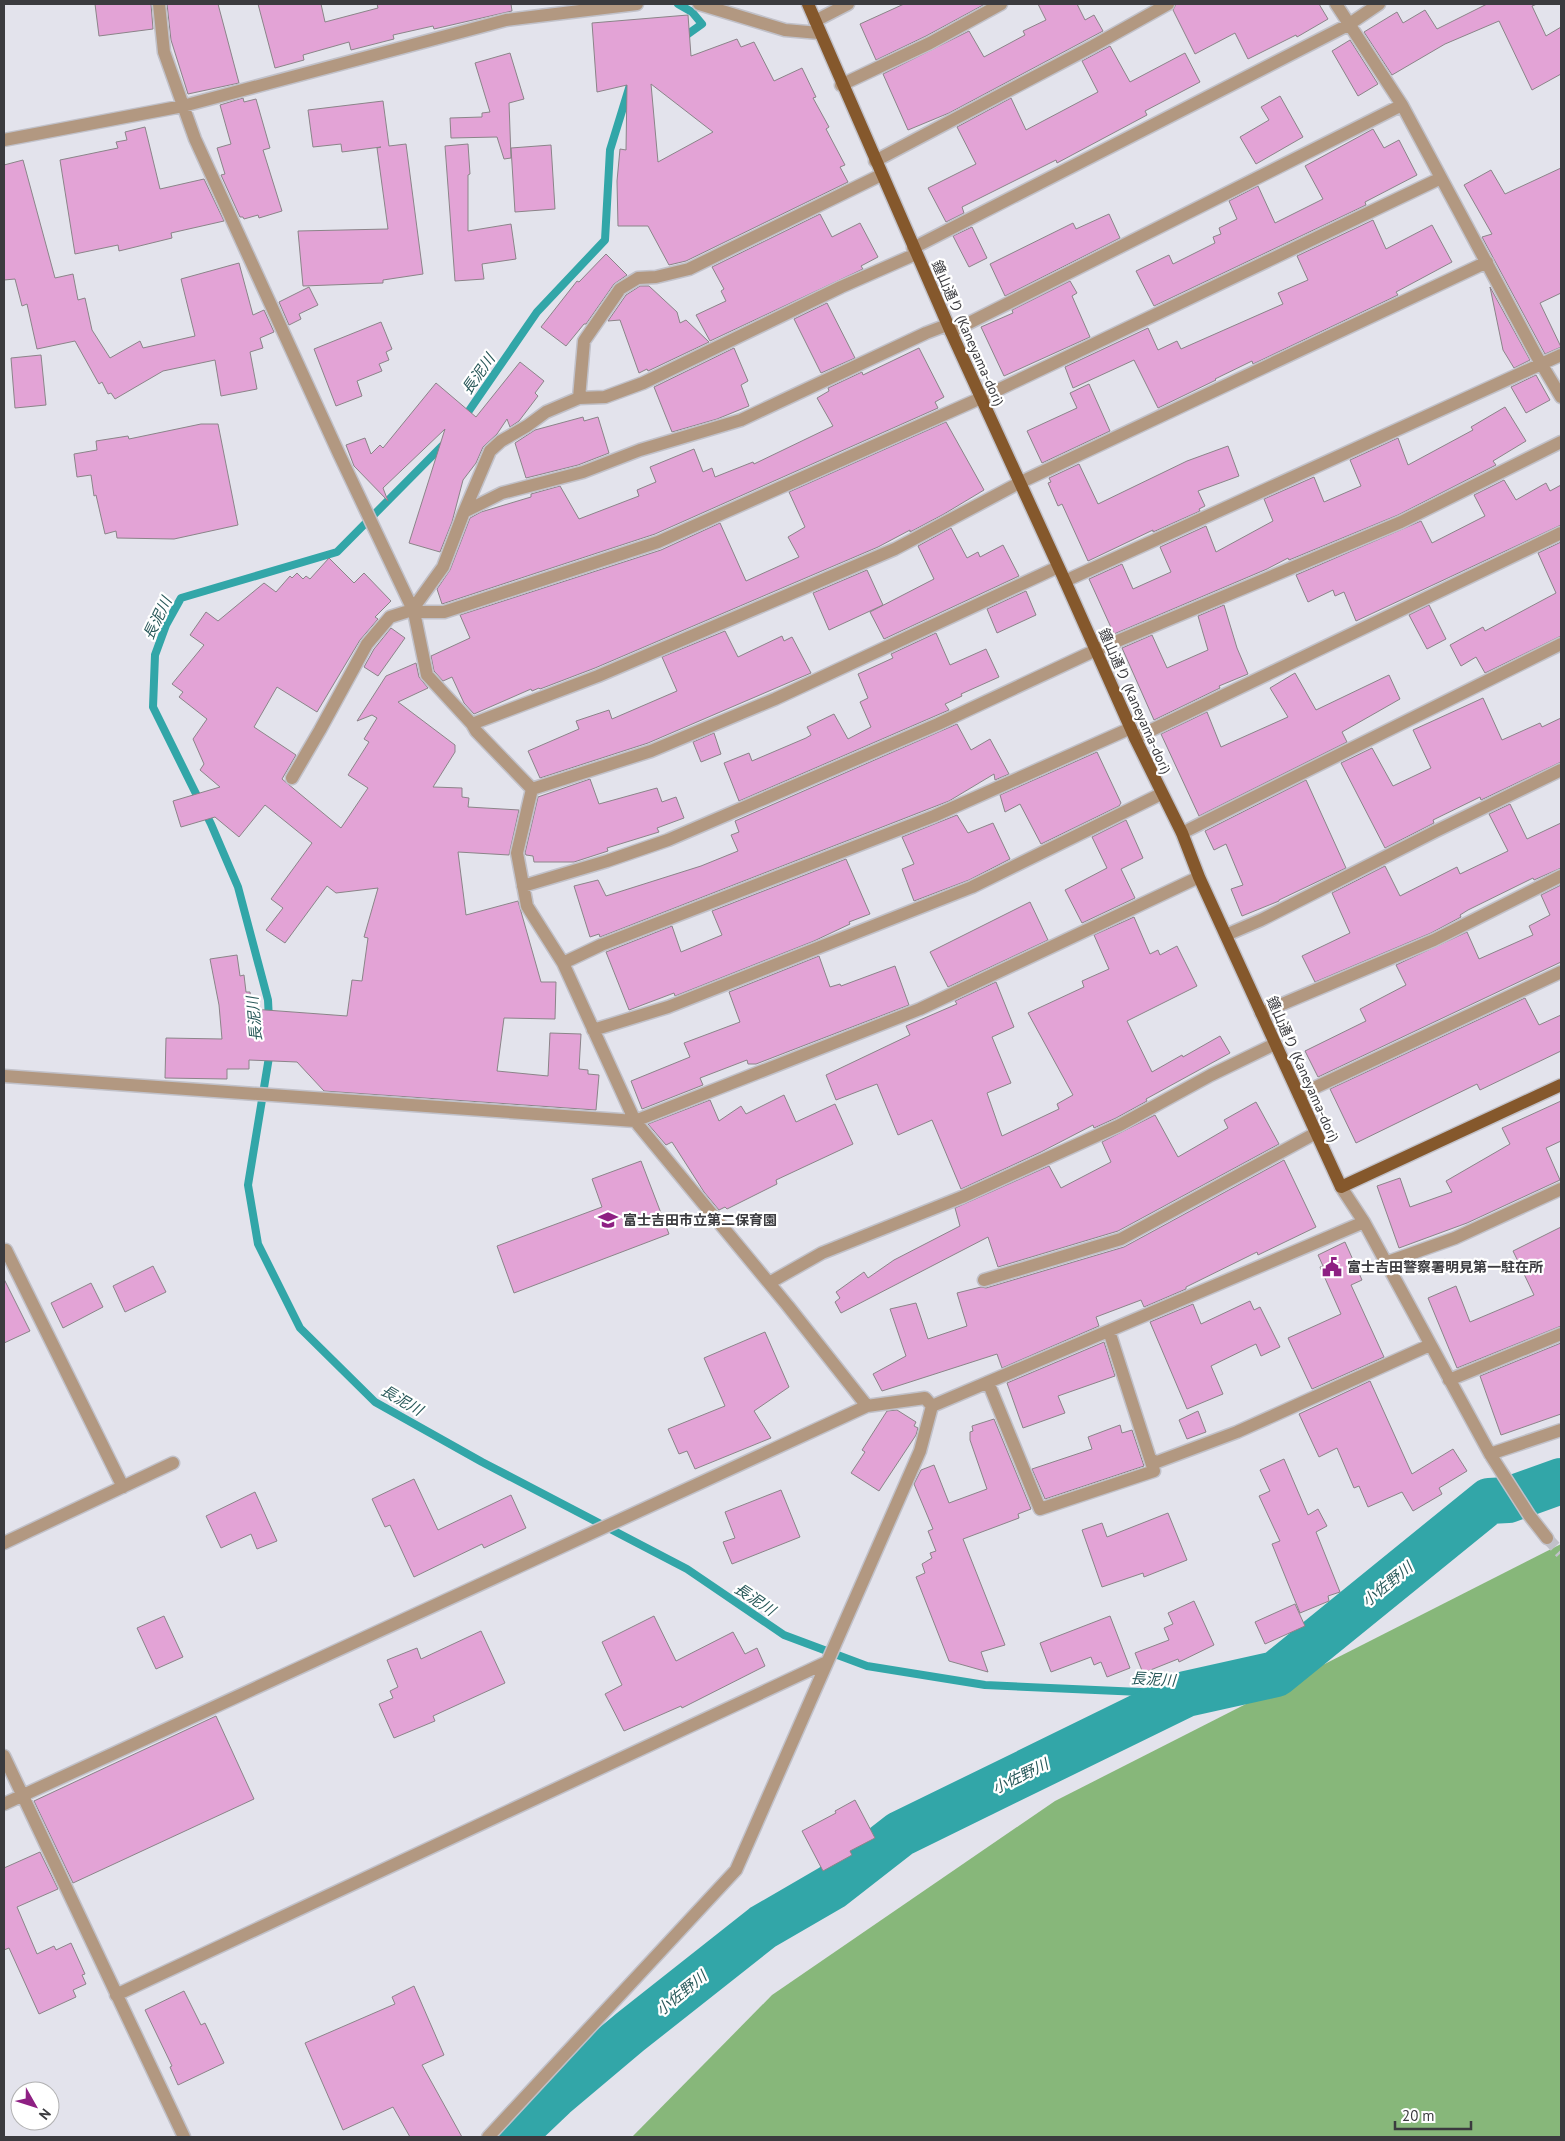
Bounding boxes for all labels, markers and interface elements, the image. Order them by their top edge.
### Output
street label: 鐘山通り (Kaneyama-dori) [928,257,1008,409]
water label: 長泥川 [457,348,500,398]
water label: 長泥川 [139,592,176,642]
street label: 鐘山通り (Kaneyama-dori) [1095,625,1175,777]
street label: 鐘山通り (Kaneyama-dori) [1263,993,1343,1145]
water label: 長泥川 [242,994,265,1042]
school or university icon: 富士吉田市立第二保育園 [597,1209,619,1231]
place label: 富士吉田市立第二保育園 [623,1211,777,1229]
public building icon: 富士吉田警察署明見第一駐在所 [1321,1256,1343,1278]
place label: 富士吉田警察署明見第一駐在所 [1347,1258,1543,1276]
water label: 長泥川 [378,1381,428,1420]
water label: 小佐野川 [1358,1556,1418,1610]
water label: 長泥川 [731,1579,781,1621]
water label: 長泥川 [1130,1668,1178,1690]
water label: 小佐野川 [989,1753,1053,1798]
water label: 小佐野川 [652,1965,712,2019]
north arrow [10,2081,60,2131]
scale bar [1395,2098,1471,2130]
text: N [35,2105,55,2123]
text: 20 m [1402,2106,1435,2125]

